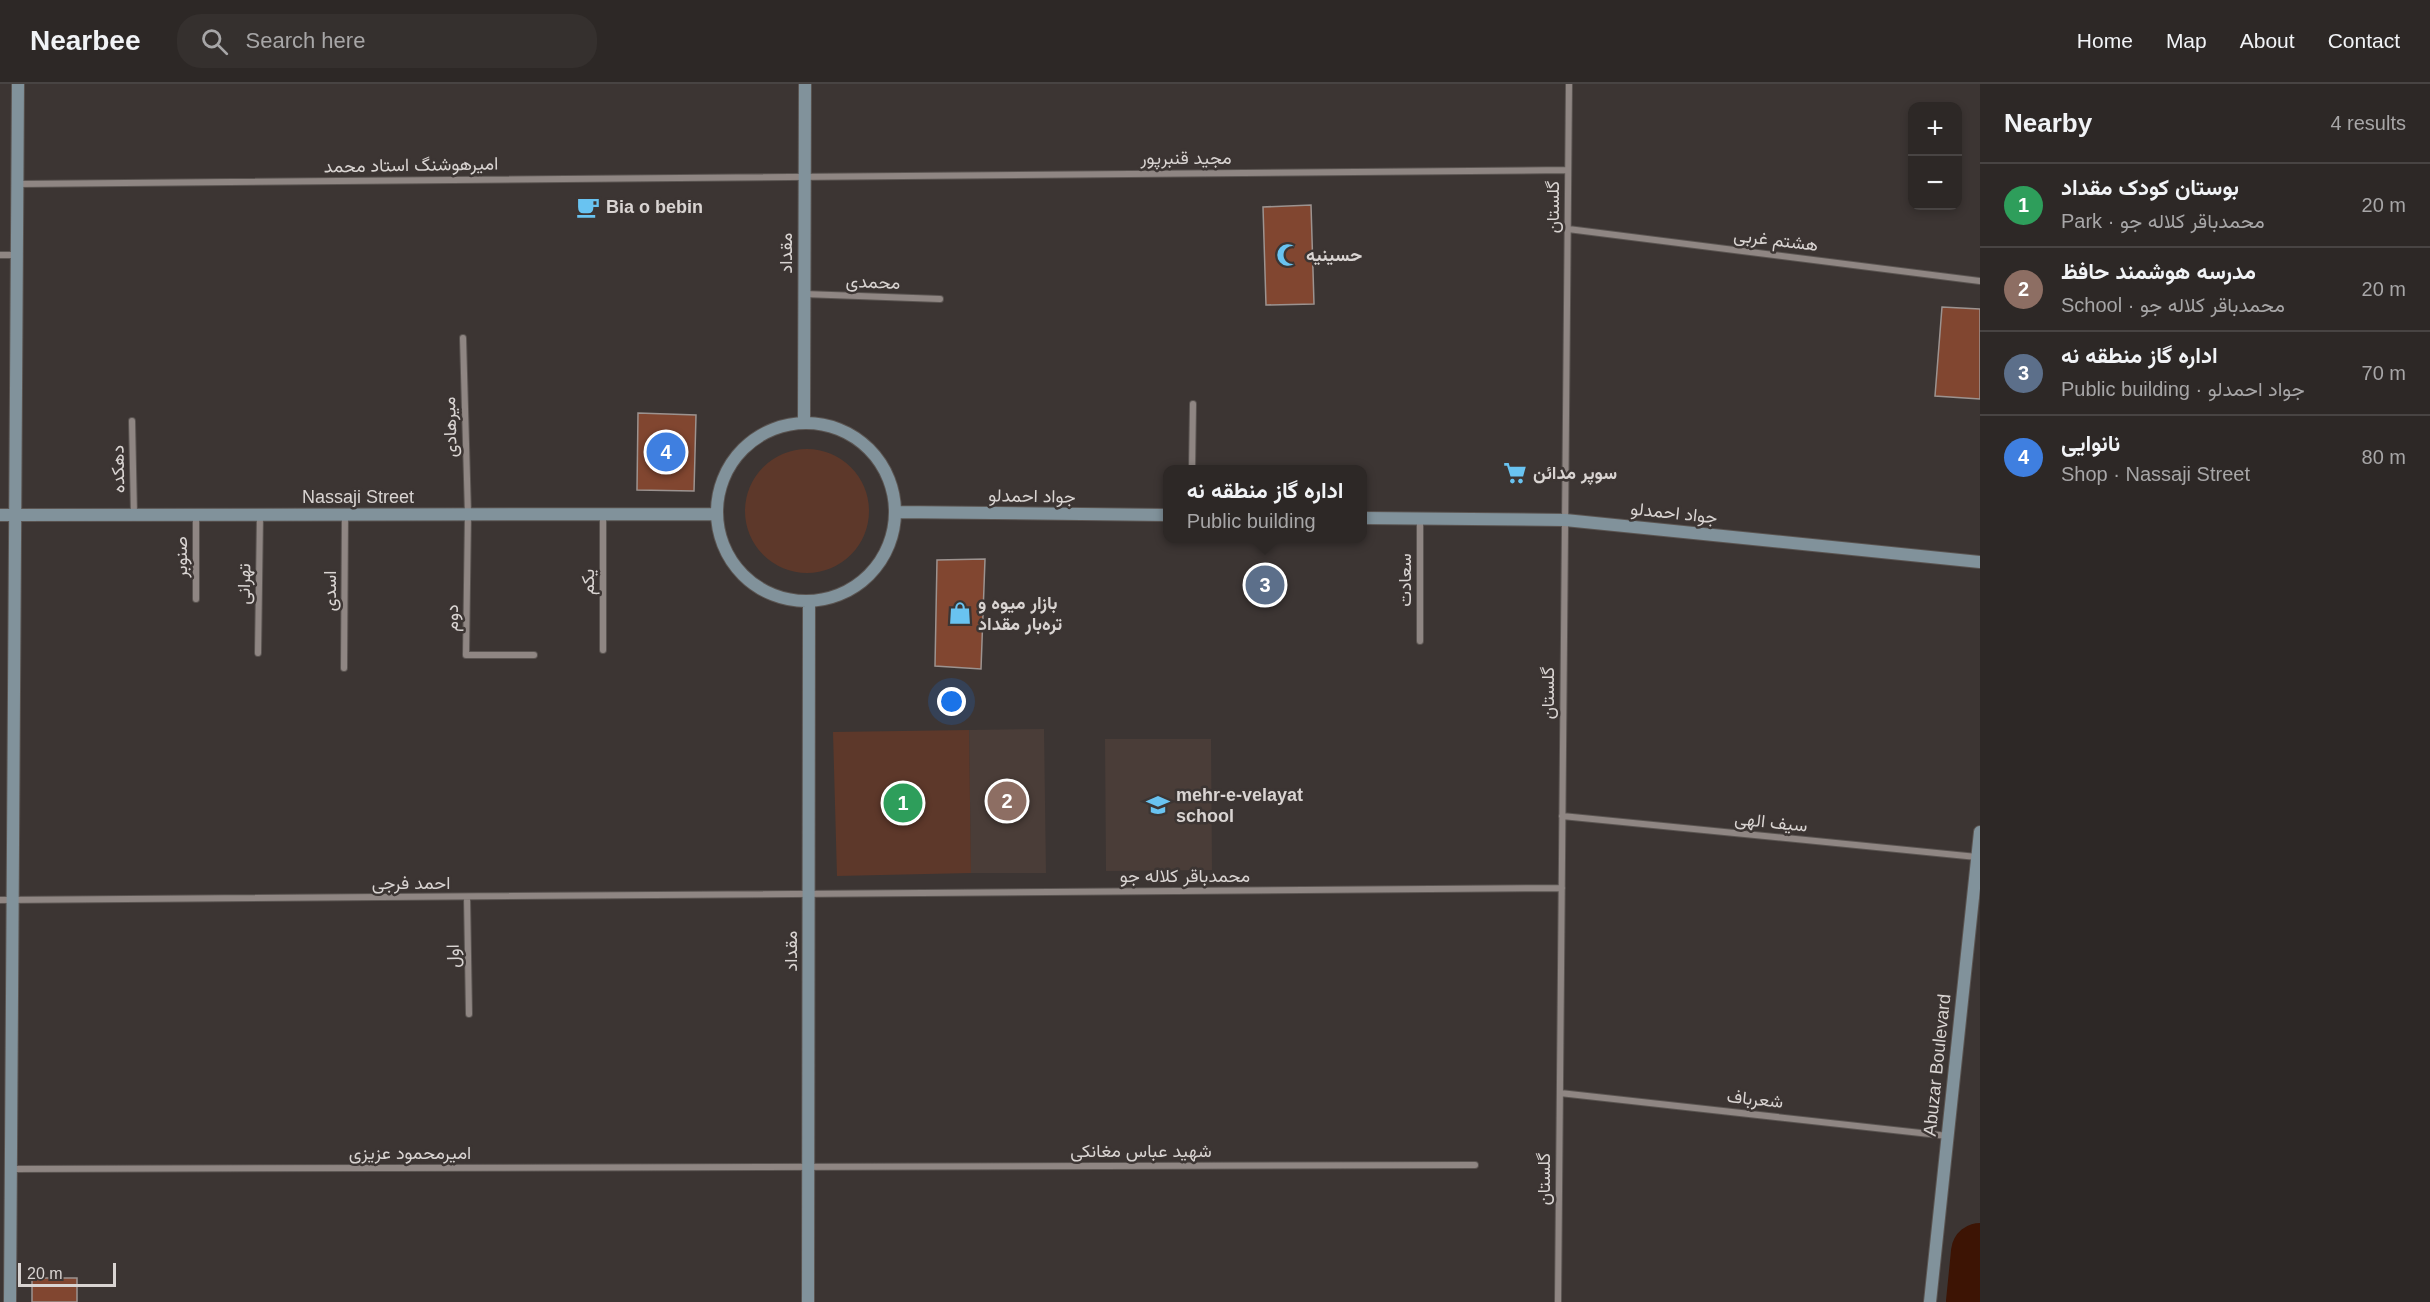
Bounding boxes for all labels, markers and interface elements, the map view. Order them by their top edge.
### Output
search box [177,14,597,68]
text: Nearbee [30,25,141,56]
icon: search [198,25,231,58]
text: Search here [246,28,365,53]
text: Home [2077,29,2133,52]
text: Map [2166,29,2207,52]
text: About [2240,29,2295,52]
text: Contact [2328,29,2400,52]
map controls [1908,102,1962,210]
button: + [1908,102,1962,156]
text: Nearby [2004,108,2092,138]
text: 4 results [2330,112,2406,134]
street label: مجید قنبرپور [1139,148,1232,170]
street label: امیرهوشنگ استاد محمد [324,153,498,178]
button: − [1908,156,1962,210]
text: بوستان کودک مقداد [2061,175,2239,200]
street label: گلستان [1543,181,1563,233]
cafe icon: Bia o bebin [575,194,601,220]
text: 1 [2018,194,2029,216]
text: 20 m [2362,194,2406,216]
place label: Bia o bebin [606,197,703,217]
text: Park · محمدباقر کلاله جو [2061,210,2265,232]
street label: هشتم غربی [1732,225,1819,257]
street label: مقداد [776,233,796,273]
mosque icon: حسینیه [1275,242,1301,268]
place label: حسینیه [1306,245,1362,266]
text: مدرسه هوشمند حافظ [2061,259,2256,284]
street label: محمدی [845,271,901,294]
text: 2 [2018,278,2029,300]
text: 20 m [2362,278,2406,300]
text: School · محمدباقر کلاله جو [2061,294,2285,316]
text: اداره گاز منطقه نه [2061,343,2218,368]
text: 3 [2018,362,2029,384]
text: 70 m [2362,362,2406,384]
text: Public building · جواد احمدلو [2061,378,2305,400]
street label: میرهادی [439,396,462,458]
pin: 4 [646,430,686,475]
text: نانوایی [2061,431,2120,456]
street label: دهکده [108,445,128,493]
text: 4 [2018,446,2029,468]
text: 80 m [2362,446,2406,468]
supermarket icon: سوپر مدائن [1502,460,1528,486]
place label: سوپر مدائن [1533,463,1617,485]
text: Shop · Nassaji Street [2061,463,2250,485]
popup [1163,465,1367,543]
text: اداره گاز منطقه نه [1187,478,1343,503]
street label: جواد احمدلو [988,485,1076,508]
street label: Nassaji Street [302,487,414,507]
street label: جواد احمدلو [1630,498,1718,528]
text: Public building [1187,510,1316,532]
street label: صنوبر [171,536,192,579]
street label: سعادت [1395,553,1415,607]
pin: 3 [1246,562,1284,608]
street label: تهرانی [234,563,255,605]
street label: یکم [578,569,600,595]
street label: اسدی [320,571,341,611]
place label: بازار میوه و تره‌بار مقداد [978,593,1063,635]
shop icon: بازار میوه و تره‌بار مقداد [947,600,973,626]
street label: دوم [442,604,464,632]
street label: گلستان [1538,667,1558,719]
your location [937,687,966,716]
pin: 2 [988,778,1026,824]
pin: 1 [884,780,922,826]
place label: mehr-e-velayat school [1176,785,1303,826]
school or university icon: mehr-e-velayat school [1145,792,1171,818]
street label: سیف الهی [1733,808,1808,837]
street label: محمدباقر کلاله جو [1120,866,1250,887]
street label: احمد فرجی [372,873,450,894]
street label: مقداد [781,931,801,971]
street label: اول [443,944,464,968]
street label: Abuzar Boulevard [1920,993,1954,1137]
street label: شعرباف [1726,1086,1784,1113]
street label: شهید عباس مغانکی [1070,1141,1212,1162]
street label: امیرمحمود عزیزی [349,1143,471,1164]
street label: گلستان [1534,1153,1554,1205]
scale bar [18,1260,116,1288]
text: 20 m [27,1265,63,1282]

